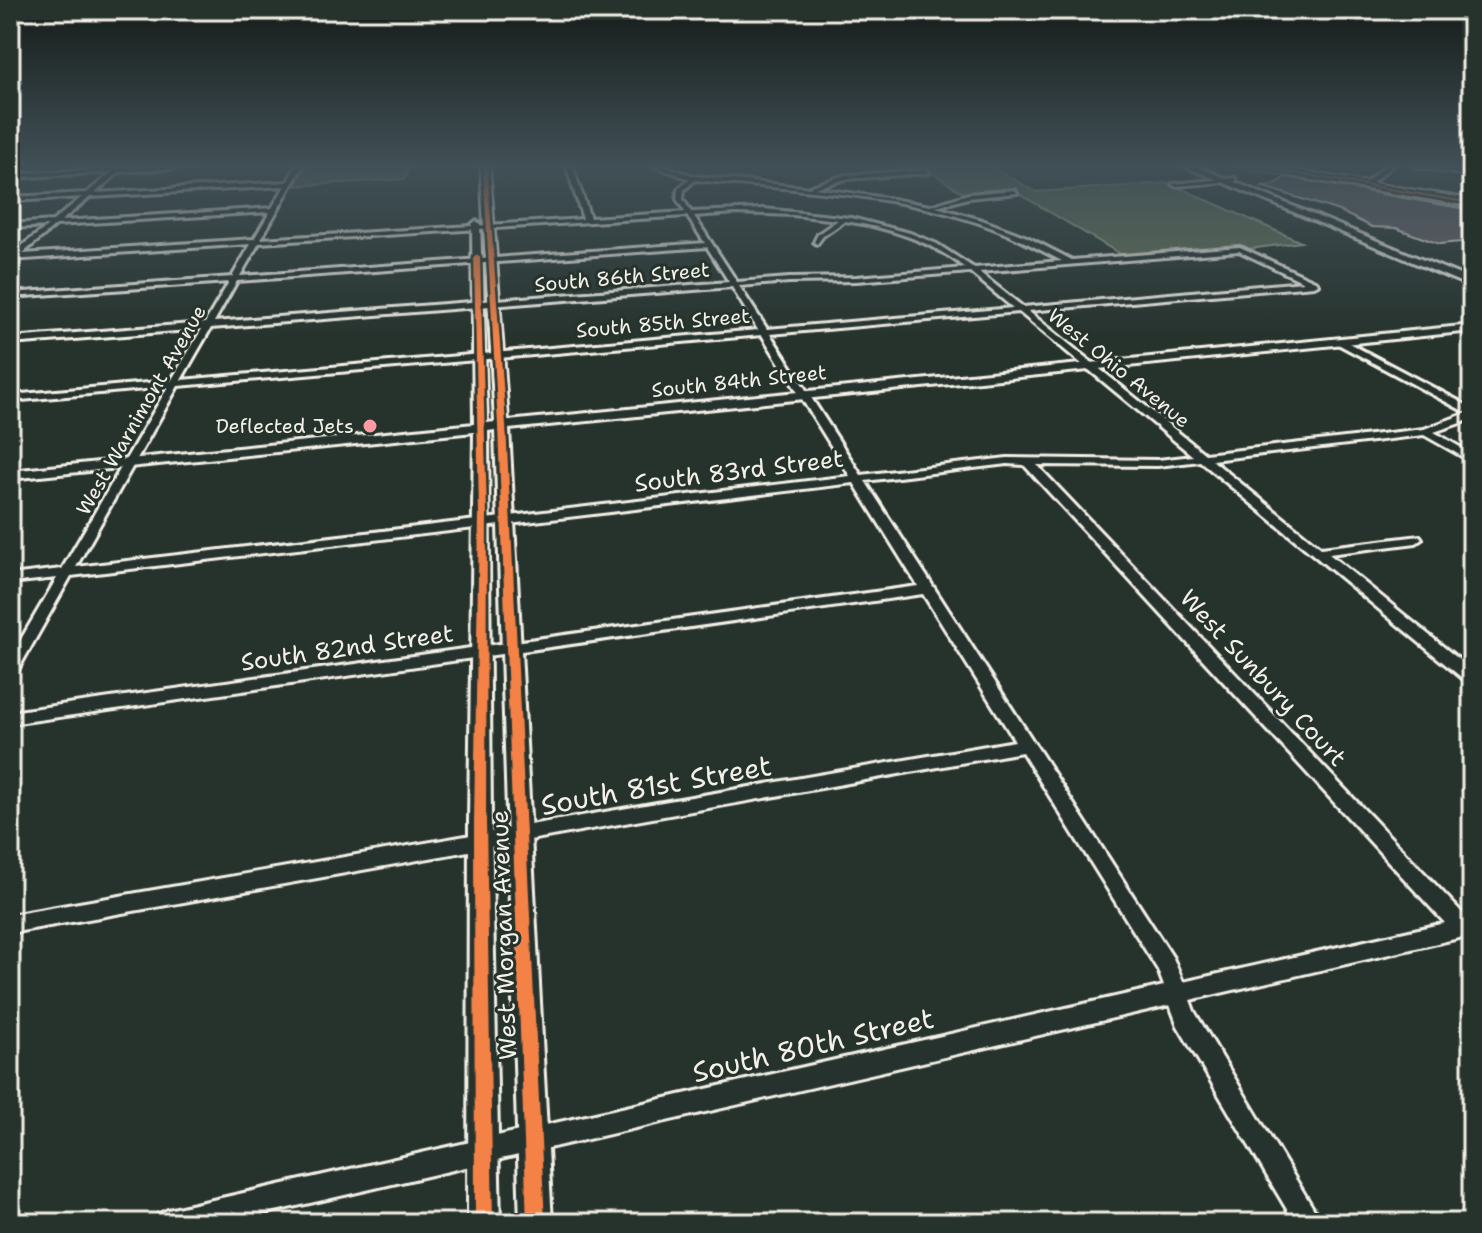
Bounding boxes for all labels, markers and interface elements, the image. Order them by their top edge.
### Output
street label: South 86th Street [533,256,711,298]
street label: West Warnimont Avenue [70,300,212,520]
street label: South 85th Street [575,302,751,344]
street label: West Ohio Avenue [1042,303,1196,433]
street label: South 84th Street [650,359,828,403]
place label: Deflected Jets [216,413,354,439]
marker: Deflected Jets [361,417,379,435]
street label: South 83rd Street [633,442,845,500]
street label: West Sunbury Court [1173,583,1353,773]
street label: South 82nd Street [239,617,455,679]
street label: South 81st Street [538,746,774,824]
street label: West Morgan Avenue [484,810,524,1060]
street label: South 80th Street [688,999,938,1091]

